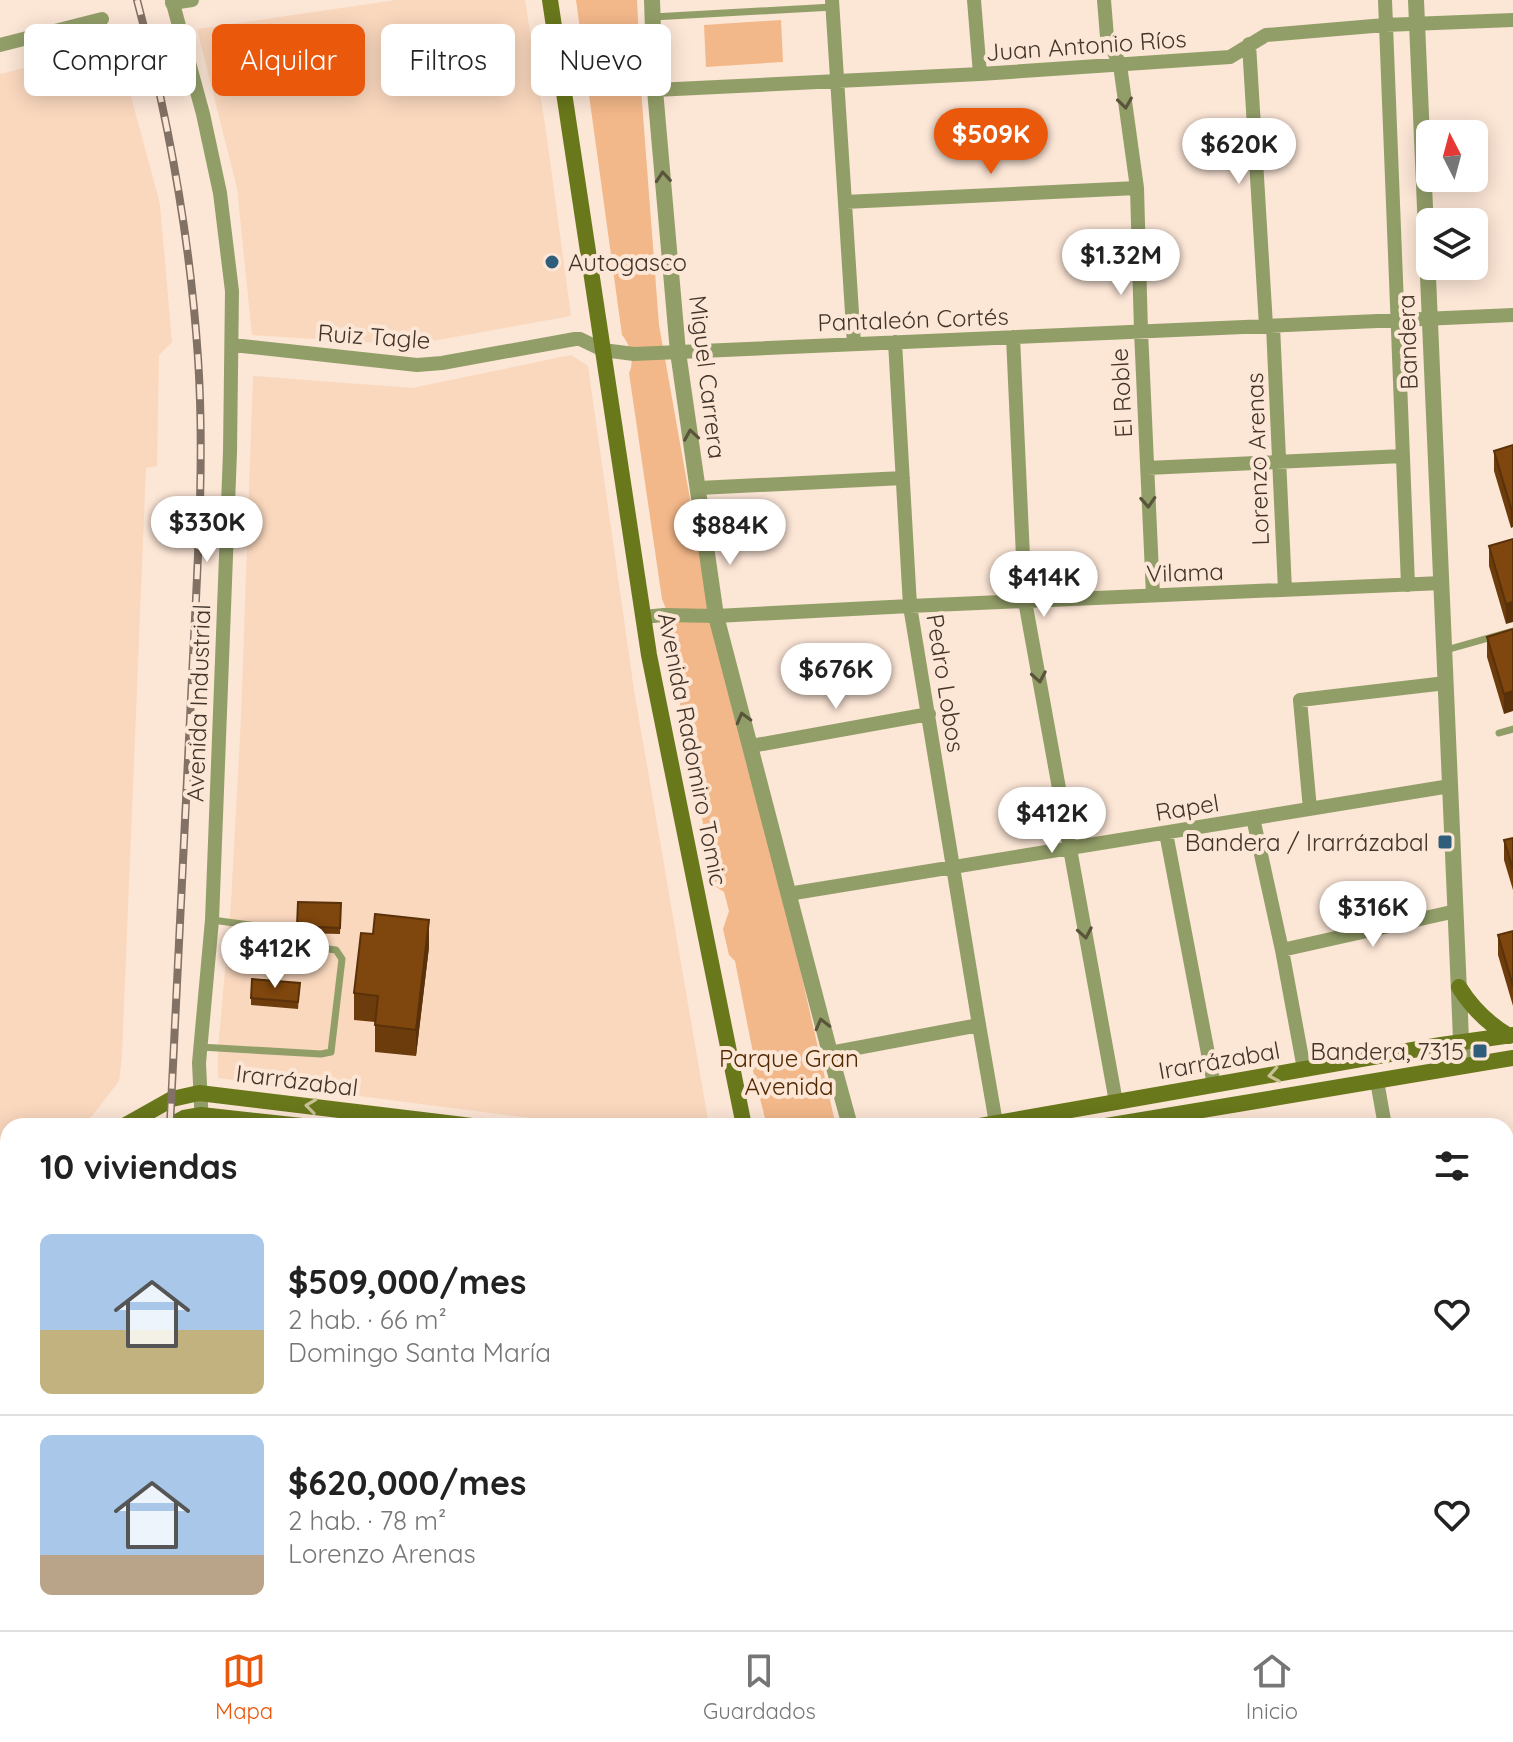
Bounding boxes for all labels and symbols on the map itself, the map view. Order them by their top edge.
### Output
street label: Juan Antonio Ríos [985,23,1187,67]
one-way arrow [1116,96,1133,110]
pin: $509K [935,108,1047,176]
pin: $620K [1183,118,1295,186]
north arrow [1416,120,1488,192]
one-way arrow [655,170,672,183]
pin: $1.32M [1056,229,1186,297]
place label: Autogasco [568,247,687,277]
marker: Autogasco [543,253,561,271]
street label: Miguel Carrera [683,294,733,460]
street label: Bandera [1390,294,1424,390]
street label: Pantaleón Cortés [817,301,1009,337]
street label: Ruiz Tagle [317,317,431,355]
street label: El Roble [1104,348,1138,438]
street label: Lorenzo Arenas [1239,372,1275,546]
one-way arrow [683,428,700,442]
pin: $330K [151,496,263,564]
one-way arrow [1140,496,1157,509]
pin: $884K [674,499,786,567]
pin: $414K [988,551,1100,619]
street label: Vilama [1146,556,1224,588]
street label: Avenida Industrial [180,604,216,802]
street label: Avenida Radomiro Tomic [652,610,734,888]
street label: Pedro Lobos [920,612,972,754]
pin: $676K [780,643,892,711]
one-way arrow [1029,671,1046,684]
one-way arrow [736,711,753,725]
pin: $412K [996,787,1108,855]
street label: Rapel [1153,787,1221,827]
place label: Bandera / Irarrázabal [1185,827,1429,857]
marker: Bandera / Irarrázabal [1436,833,1454,851]
pin: $316K [1317,881,1429,949]
pin: $412K [219,922,331,990]
one-way arrow [1076,926,1093,940]
one-way arrow [815,1017,832,1031]
street label: Irarrázabal [1156,1035,1282,1085]
place label: Bandera, 7315 [1310,1036,1464,1066]
marker: Bandera, 7315 [1471,1042,1489,1060]
park label: Parque Gran Avenida [719,1043,859,1101]
street label: Irarrázabal [234,1058,360,1102]
one-way arrow [1267,1065,1281,1082]
one-way arrow [304,1098,317,1115]

